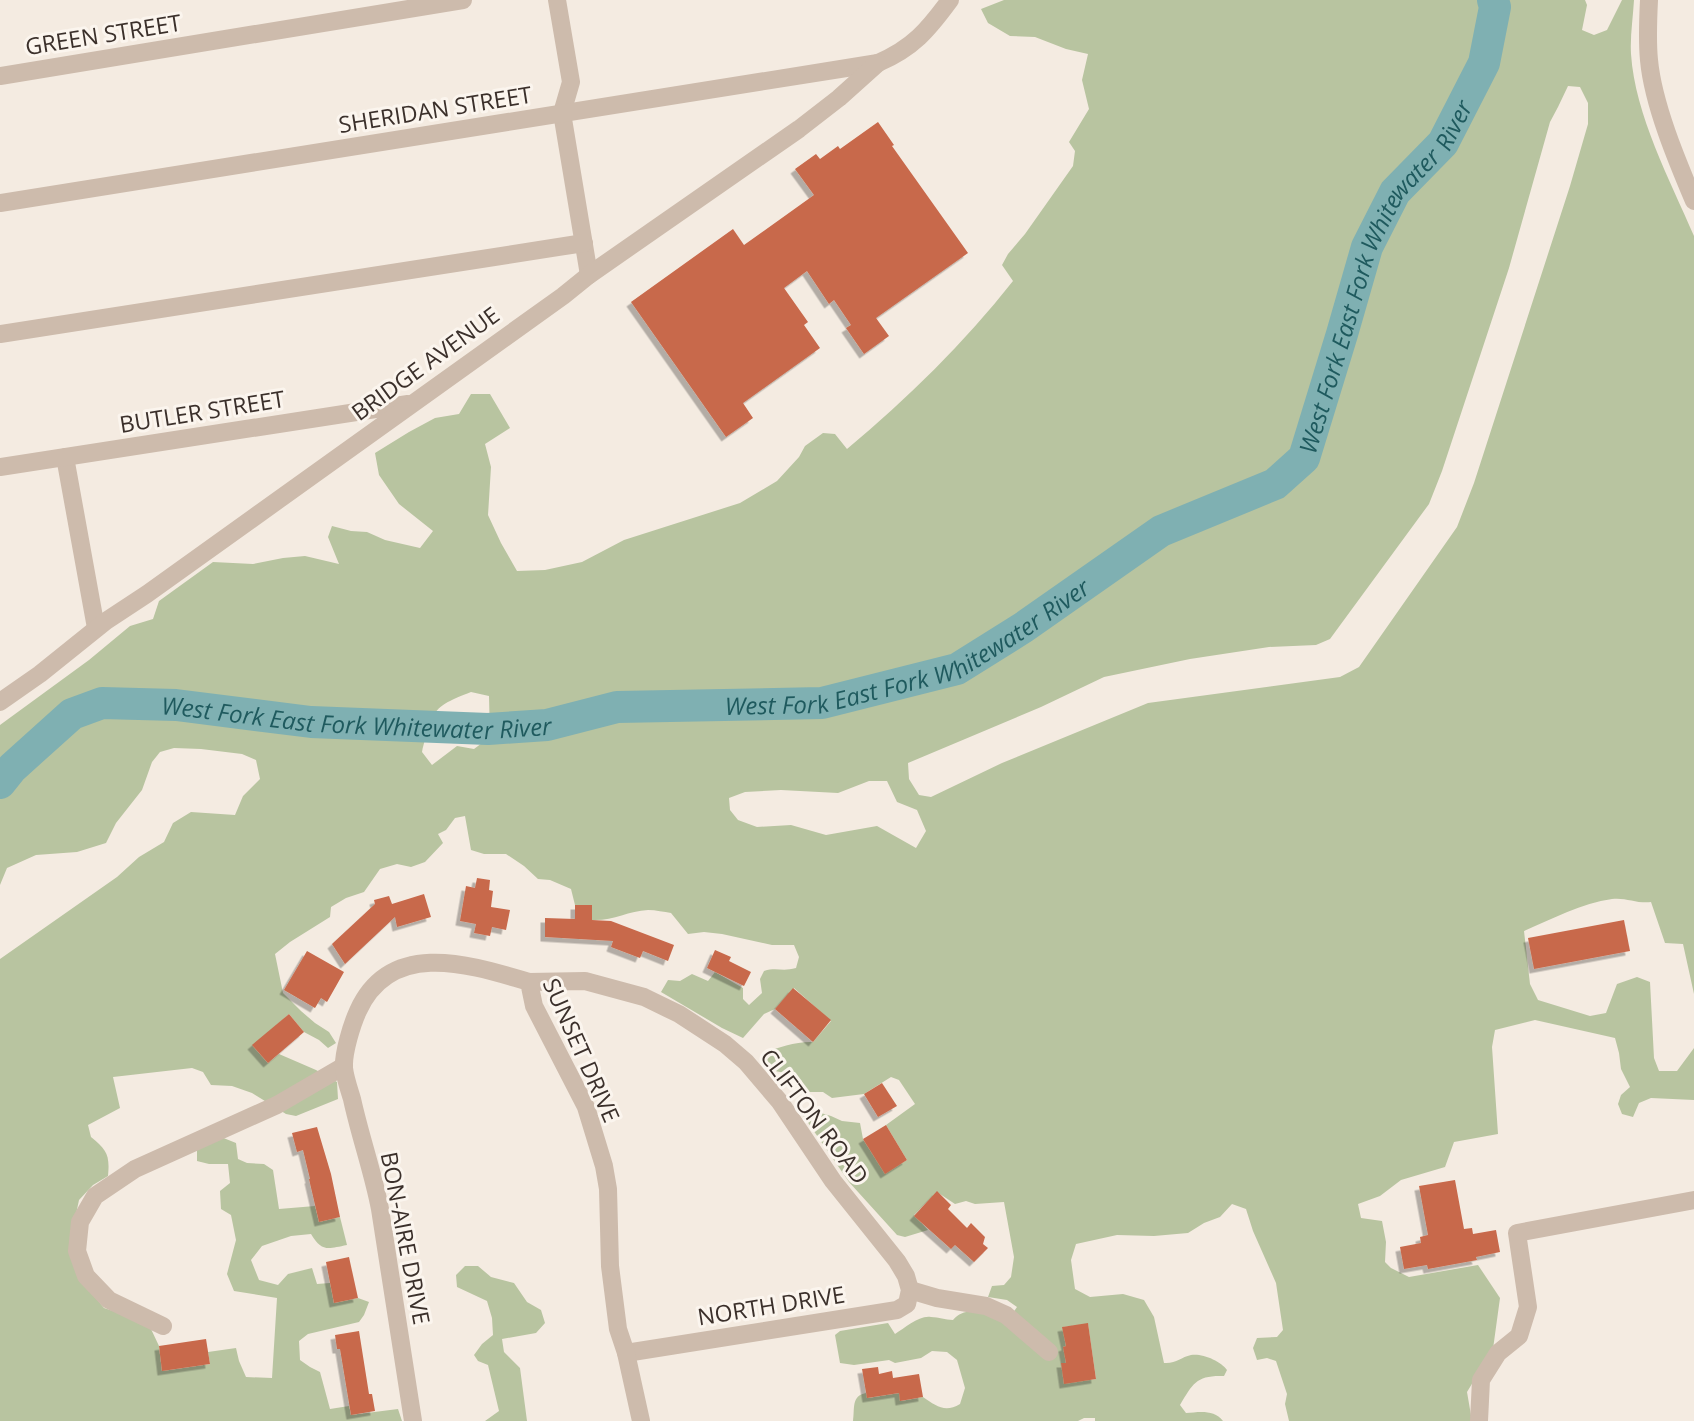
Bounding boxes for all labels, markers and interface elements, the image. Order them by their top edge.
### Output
street label: GREEN STREET [23,6,184,62]
street label: SHERIDAN STREET [336,78,534,140]
water label: West Fork East Fork Whitewater River [1290,93,1480,457]
street label: BRIDGE AVENUE [345,298,505,428]
street label: BUTLER STREET [117,382,287,440]
water label: West Fork East Fork Whitewater River [725,569,1097,721]
water label: West Fork East Fork Whitewater River [161,688,554,746]
street label: SUNSET DRIVE [536,973,628,1127]
street label: CLIFTON ROAD [753,1042,877,1190]
street label: BON-AIRE DRIVE [374,1149,438,1327]
street label: NORTH DRIVE [695,1278,847,1332]

